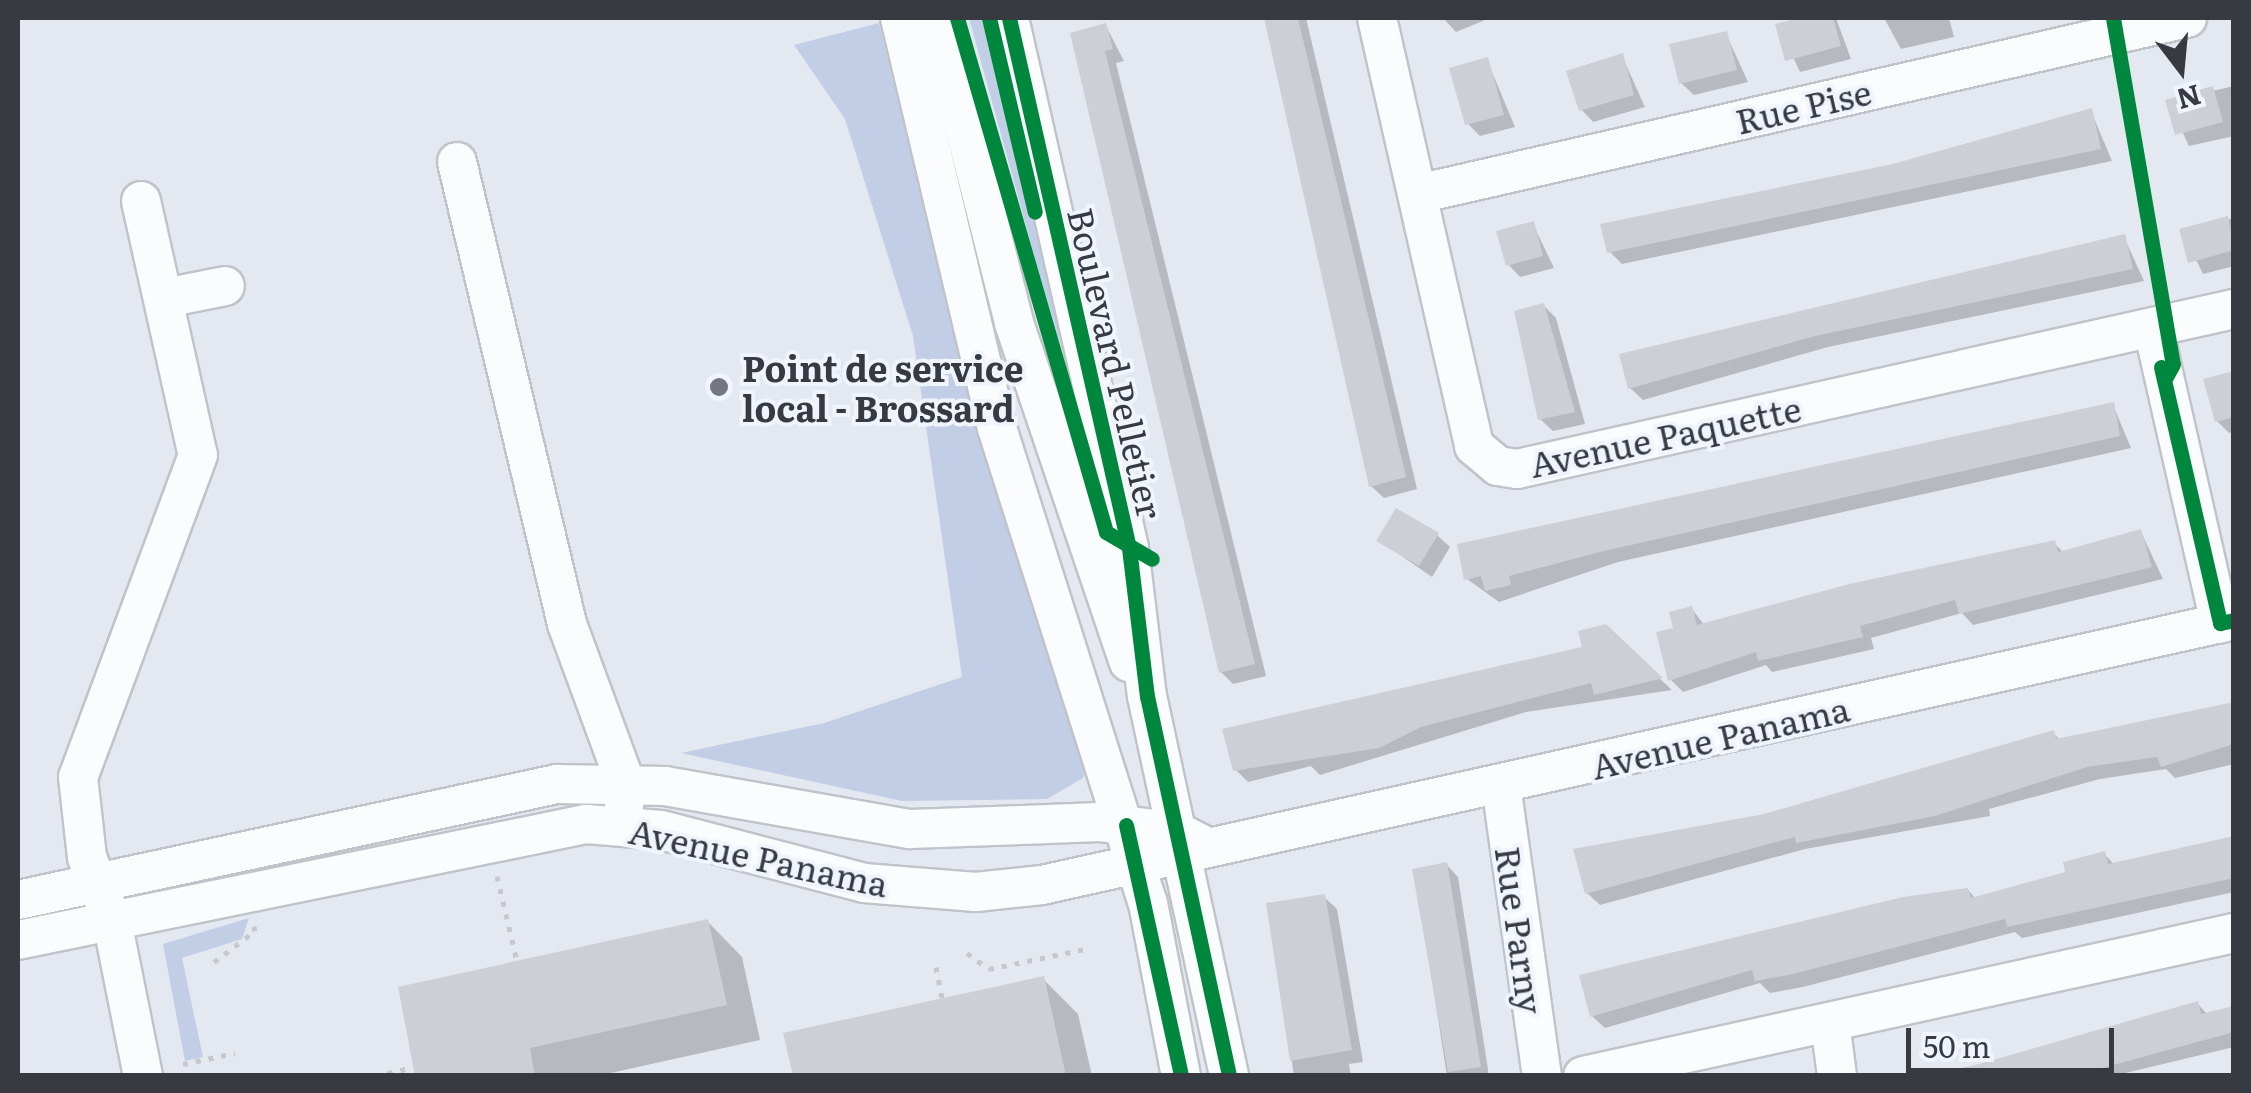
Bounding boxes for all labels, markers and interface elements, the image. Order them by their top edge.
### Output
north arrow [2131,20,2231,120]
street label: Rue Pise [1731,69,1875,141]
text: N [2172,75,2206,122]
street label: Boulevard Pelletier [1061,204,1173,522]
place label: Point de service local - Brossard [742,346,1024,428]
marker: Point de service local - Brossard [706,374,732,400]
street label: Avenue Paquette [1525,386,1805,484]
street label: Avenue Panama [1587,686,1853,786]
street label: Avenue Panama [626,808,892,904]
street label: Rue Parny [1488,844,1554,1016]
scale bar [1911,1008,2118,1070]
text: 50 m [1923,1023,1991,1067]

